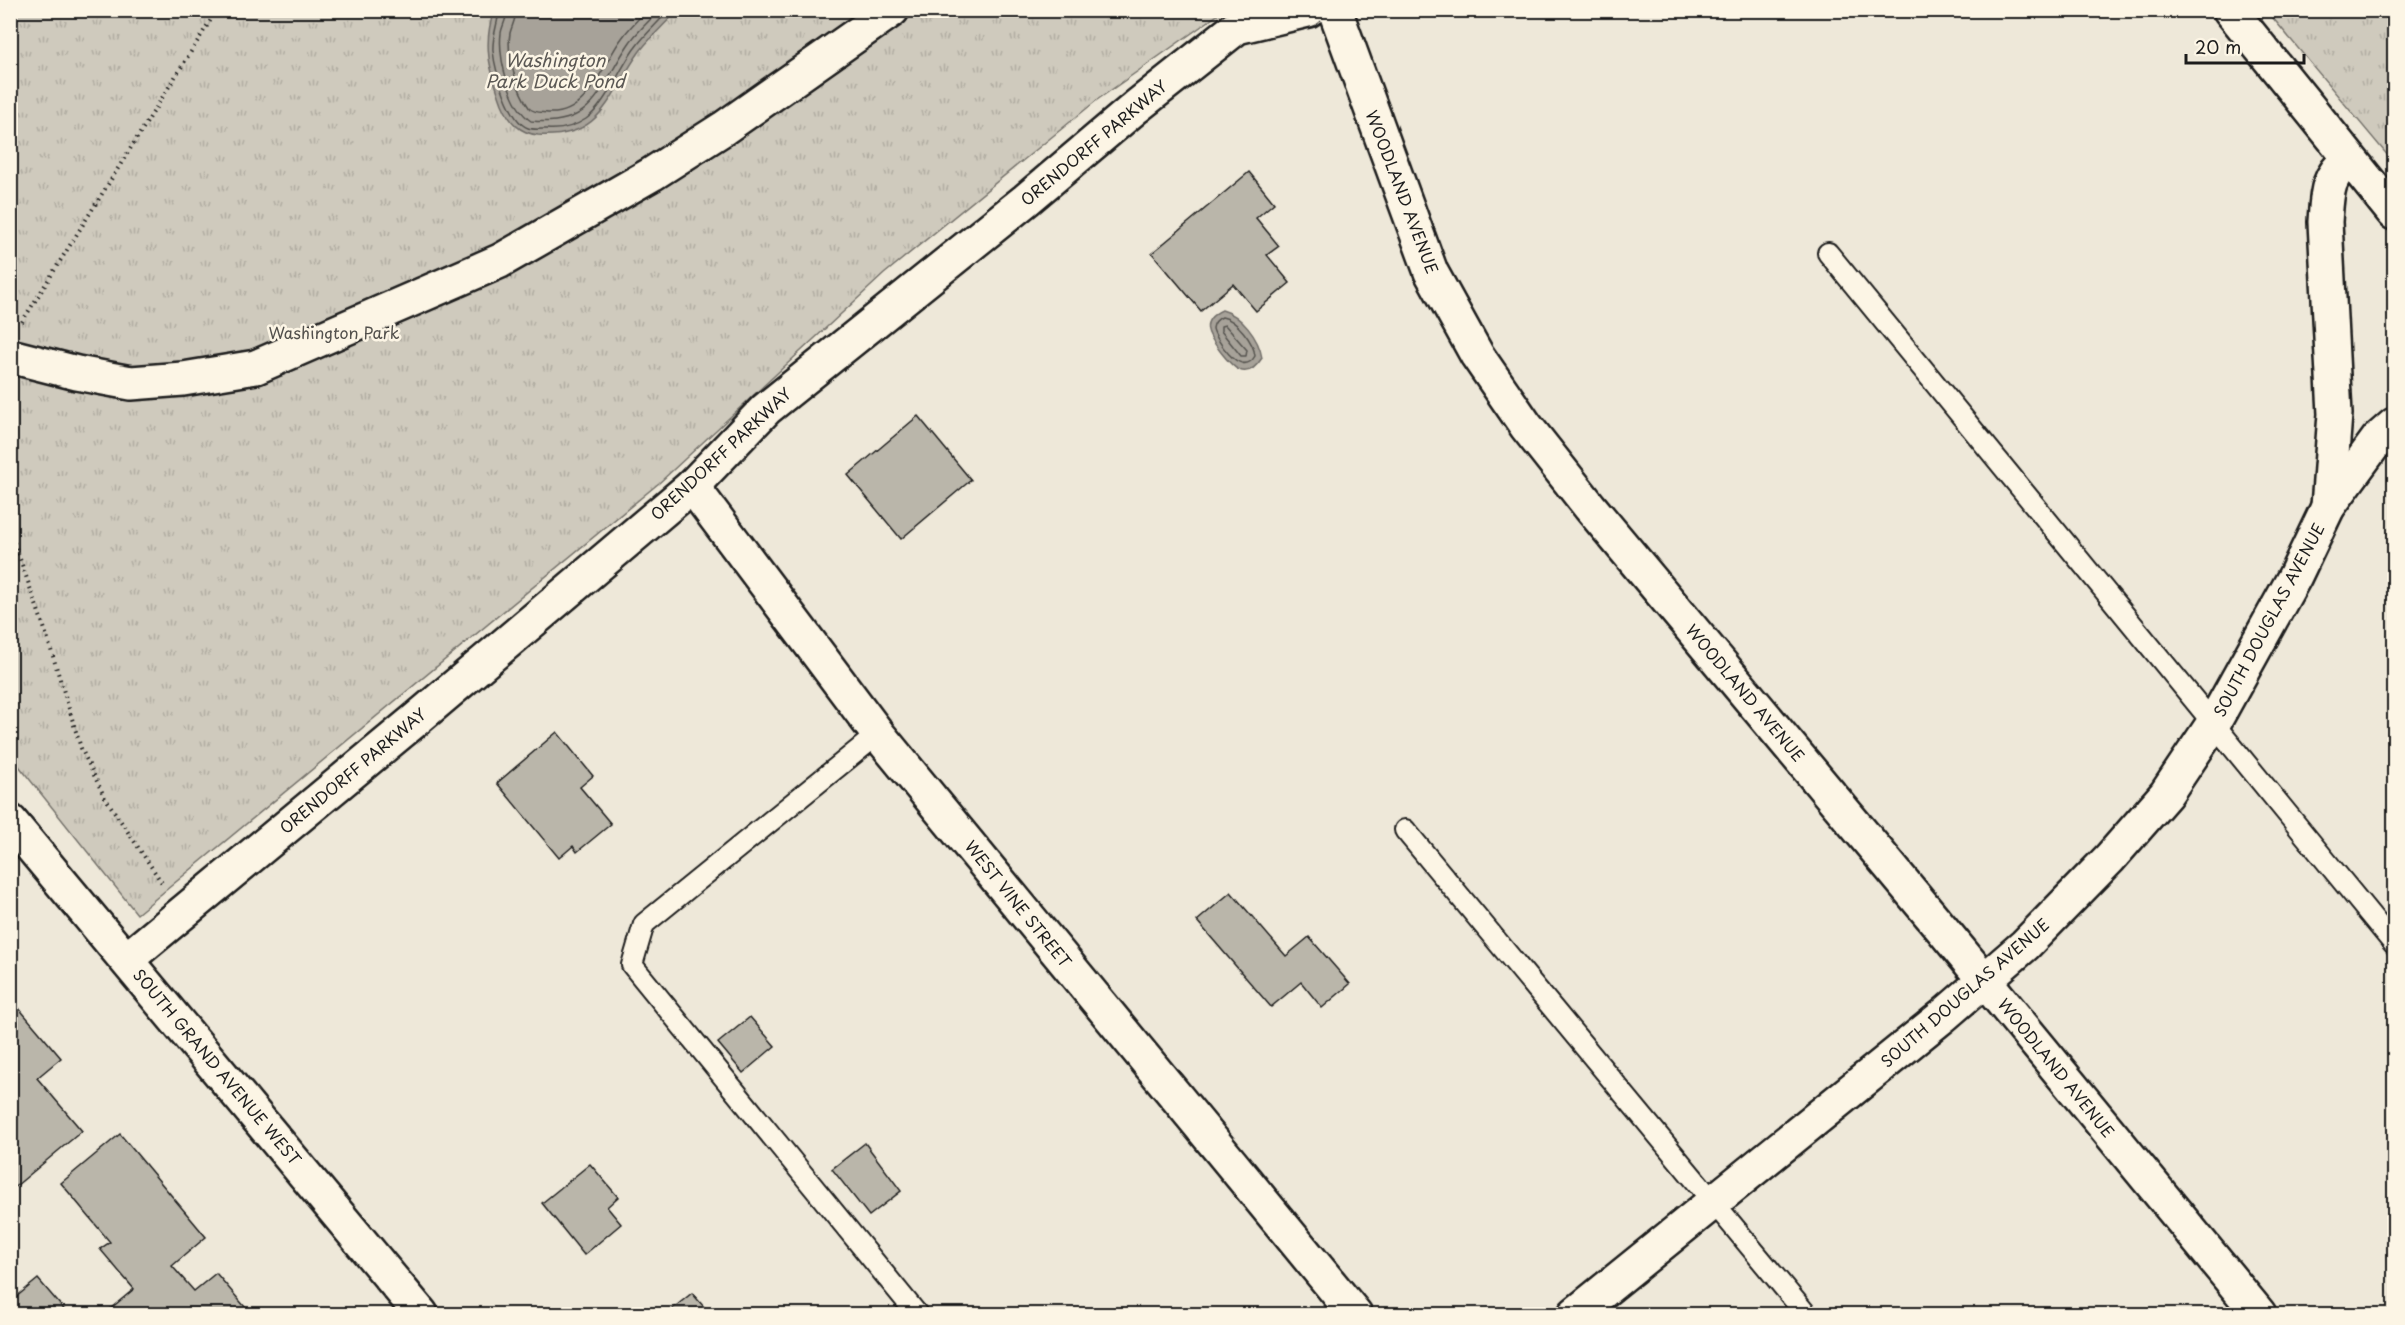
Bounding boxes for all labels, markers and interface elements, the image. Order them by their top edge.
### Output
scale bar [2186,27,2304,65]
text: 20 m [2195,33,2241,60]
water label: Washington Park Duck Pond [485,46,628,94]
street label: ORENDORFF PARKWAY [1015,74,1172,211]
street label: WOODLAND AVENUE [1361,106,1445,277]
park label: Washington Park [269,320,400,344]
street label: ORENDORFF PARKWAY [644,381,796,525]
street label: SOUTH DOUGLAS AVENUE [2207,518,2330,721]
street label: WOODLAND AVENUE [1681,618,1811,766]
street label: ORENDORFF PARKWAY [274,702,431,839]
street label: WEST VINE STREET [960,834,1078,972]
street label: SOUTH DOUGLAS AVENUE [1875,912,2054,1072]
street label: SOUTH GRAND AVENUE WEST [128,963,307,1170]
street label: WOODLAND AVENUE [1993,992,2121,1142]

